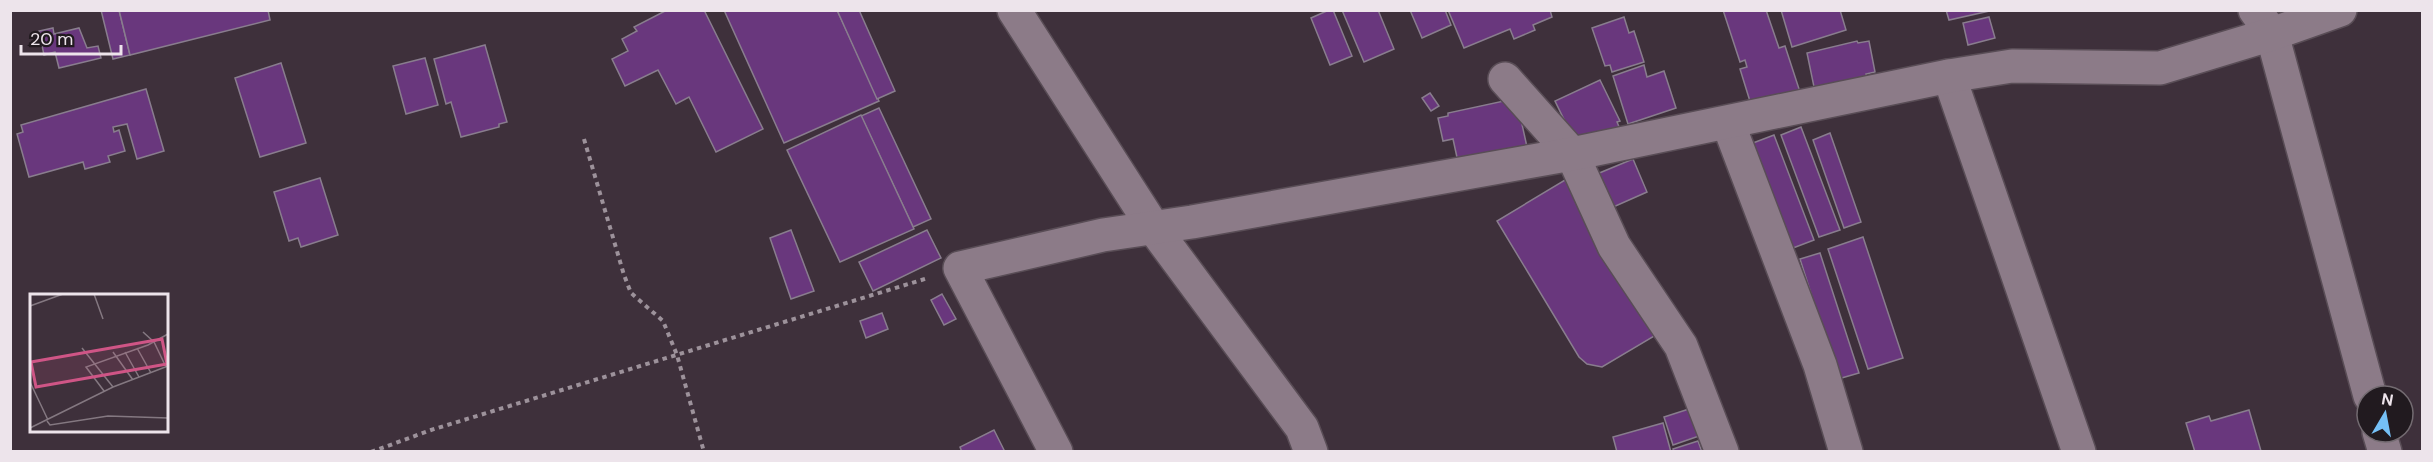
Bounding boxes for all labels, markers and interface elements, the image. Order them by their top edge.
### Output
scale bar [21,18,122,56]
text: 20 m [30,27,73,51]
inset map [30,294,168,432]
north arrow [2355,384,2415,444]
text: N [2380,388,2395,411]

